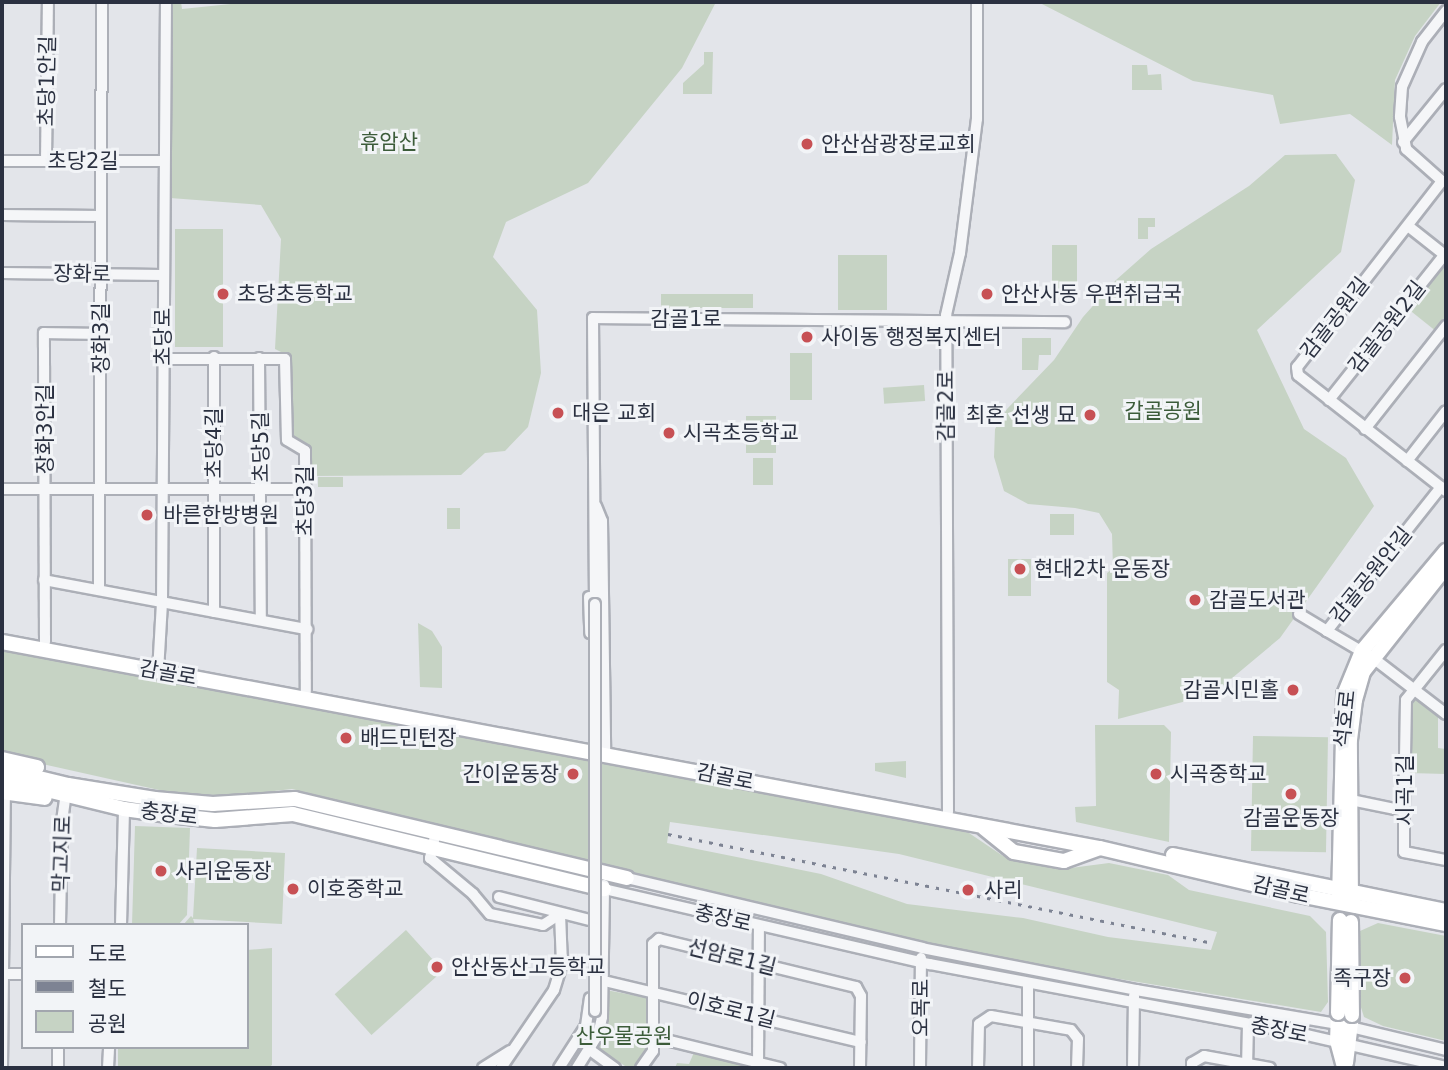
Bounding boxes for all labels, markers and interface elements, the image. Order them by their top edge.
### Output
street label: 초당1안길 [34,35,60,127]
park label: 휴암산 [360,129,418,155]
place label: 안산삼광장로교회 [821,131,976,157]
marker: 안산삼광장로교회 [799,136,815,152]
street label: 초당2길 [47,148,119,174]
street label: 장화로 [53,261,111,287]
street label: 감골공원길 [1295,272,1375,364]
street label: 감골공원2길 [1343,276,1431,378]
place label: 초당초등학교 [237,281,353,307]
place label: 안산사동 우편취급국 [1001,281,1182,307]
marker: 초당초등학교 [215,286,231,302]
marker: 안산사동 우편취급국 [979,286,995,302]
street label: 장화3길 [88,302,114,374]
street label: 감골1로 [650,306,722,332]
street label: 초당로 [150,308,176,366]
place label: 사이동 행정복지센터 [821,324,1002,350]
marker: 사이동 행정복지센터 [799,329,815,345]
street label: 감골2로 [933,370,959,442]
street label: 장화3안길 [32,384,58,474]
park label: 감골공원 [1124,398,1202,424]
place label: 대은 교회 [572,400,656,426]
place label: 최혼 선생 묘 [966,402,1076,428]
marker: 대은 교회 [550,405,566,421]
street label: 초당4길 [201,407,227,479]
marker: 최혼 선생 묘 [1082,407,1098,423]
street label: 초당5길 [248,411,274,483]
place label: 시곡초등학교 [683,420,799,446]
marker: 시곡초등학교 [661,425,677,441]
street label: 초당3길 [292,465,318,537]
place label: 바른한방병원 [163,502,279,528]
marker: 바른한방병원 [137,505,157,525]
street label: 감골공원안길 [1325,522,1417,628]
place label: 현대2차 운동장 [1034,556,1170,582]
marker: 현대2차 운동장 [1012,561,1028,577]
place label: 감골도서관 [1209,587,1306,613]
marker: 감골도서관 [1187,592,1203,608]
street label: 감골로 [137,656,199,690]
place label: 감골시민홀 [1182,677,1279,703]
marker: 감골시민홀 [1285,682,1301,698]
street label: 석호로 [1329,689,1361,749]
place label: 배드민턴장 [360,725,457,751]
marker: 배드민턴장 [338,730,354,746]
street label: 시곡1길 [1392,754,1418,826]
street label: 감골로 [694,759,756,795]
place label: 간이운동장 [462,761,559,787]
place label: 시곡중학교 [1170,761,1267,787]
marker: 간이운동장 [565,766,581,782]
marker: 시곡중학교 [1148,766,1164,782]
marker: 감골운동장 [1283,786,1299,802]
street label: 충장로 [139,798,199,830]
place label: 감골운동장 [1243,805,1339,831]
street label: 막고지로 [48,815,76,893]
place label: 사리운동장 [175,858,272,884]
marker: 사리운동장 [153,863,169,879]
street label: 감골로 [1250,871,1312,909]
place label: 이호중학교 [307,876,404,902]
place label: 사리 [984,877,1023,903]
marker: 사리 [958,880,978,900]
marker: 이호중학교 [285,881,301,897]
street label: 충장로 [692,899,754,937]
legend [21,923,248,1049]
street label: 선암로1길 [685,934,779,980]
text: 도로 [88,942,127,966]
place label: 안산동산고등학교 [451,954,606,980]
marker: 안산동산고등학교 [429,959,445,975]
place label: 족구장 [1333,965,1391,991]
marker: 족구장 [1397,970,1413,986]
text: 철도 [88,977,127,1001]
street label: 오목로 [908,979,934,1037]
street label: 이호로1길 [684,987,778,1033]
text: 공원 [88,1012,127,1036]
street label: 충장로 [1248,1012,1310,1048]
park label: 산우물공원 [576,1023,672,1049]

